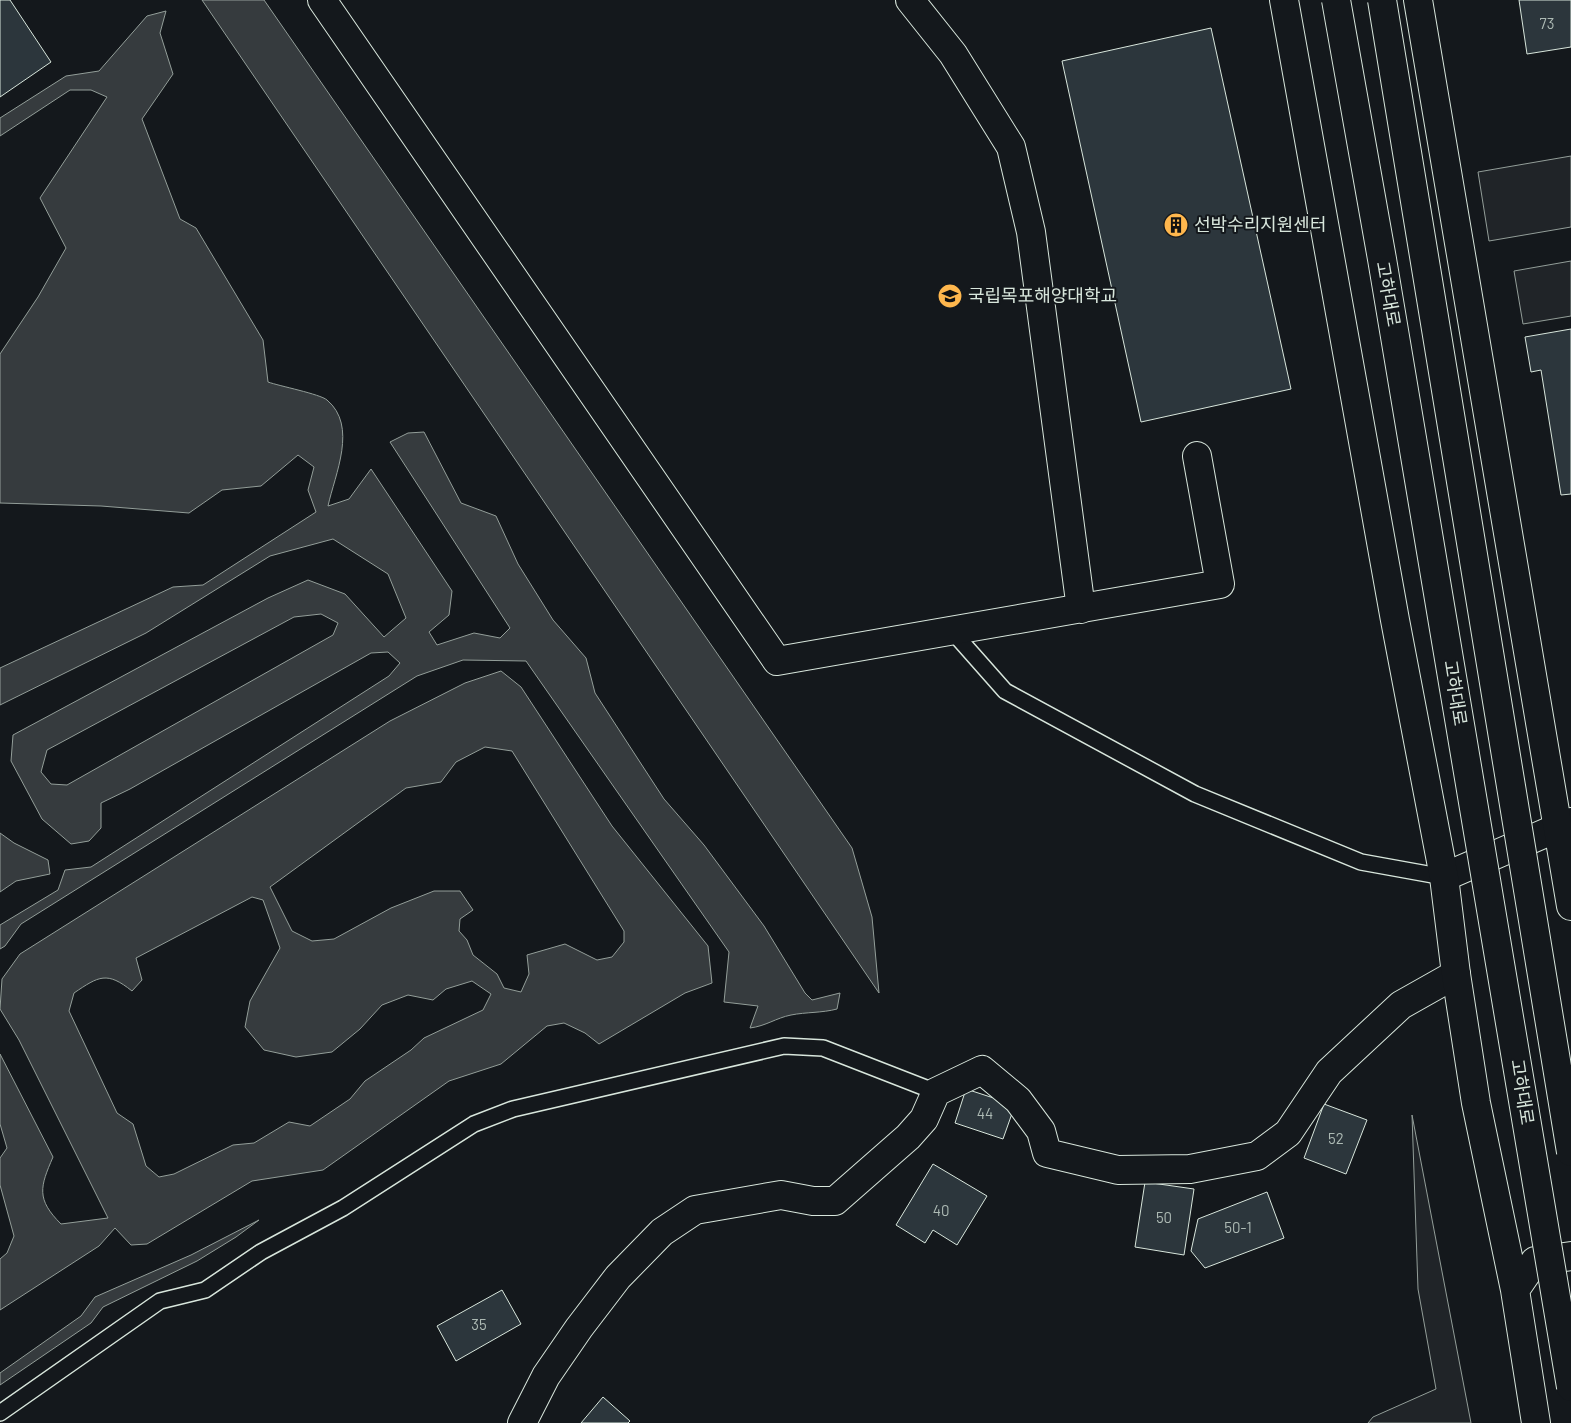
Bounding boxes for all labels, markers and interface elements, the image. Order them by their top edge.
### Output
house number: 73 [1540,14,1554,32]
building icon: 선박수리지원센터 [1163,212,1189,238]
place label: 선박수리지원센터 [1194,213,1326,235]
street label: 고하대로 [1372,259,1406,328]
school or university icon: 국립목포해양대학교 [937,283,963,309]
place label: 국립목포해양대학교 [968,284,1117,306]
street label: 고하대로 [1440,658,1472,727]
street label: 고하대로 [1507,1057,1539,1126]
house number: 44 [977,1104,993,1122]
house number: 52 [1328,1129,1344,1147]
house number: 40 [933,1201,949,1219]
house number: 50 [1156,1208,1172,1226]
house number: 50-1 [1224,1218,1252,1236]
house number: 35 [471,1315,487,1333]

